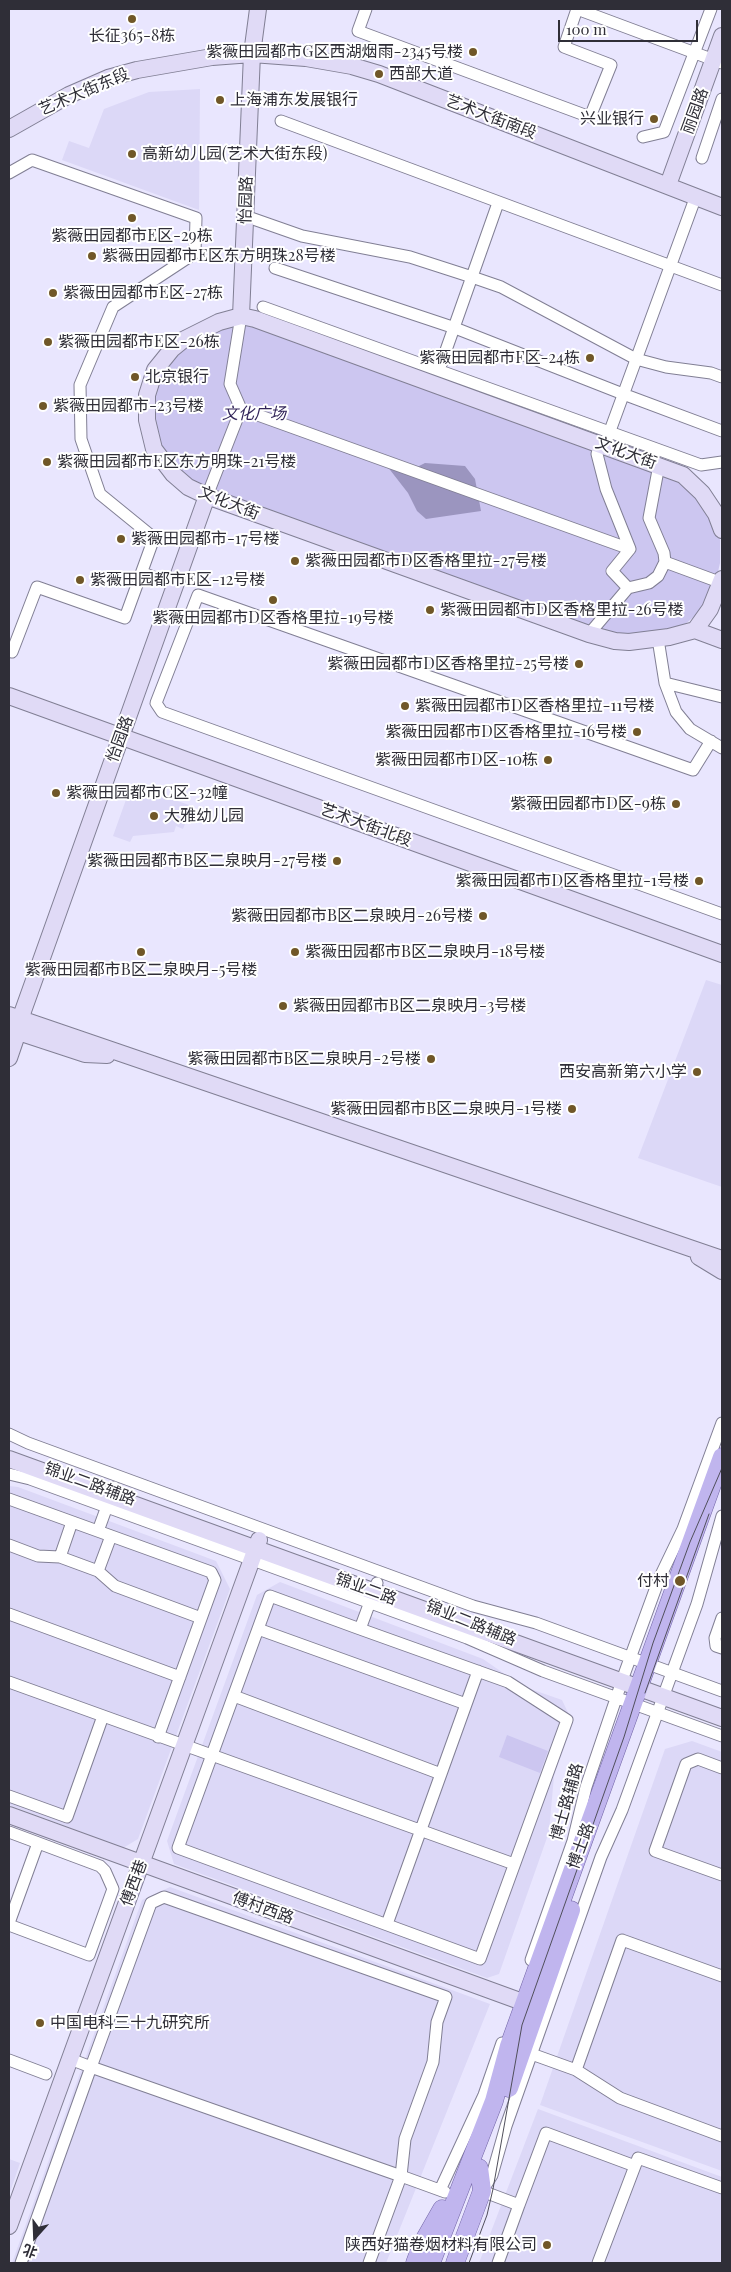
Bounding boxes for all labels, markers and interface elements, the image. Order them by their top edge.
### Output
scale bar [561,10,701,42]
marker: 长征365-8栋 [126,13,138,25]
text: 100 m [566,19,607,39]
place label: 长征365-8栋 [89,26,175,46]
place label: 紫薇田园都市G区西湖烟雨-2345号楼 [206,42,463,62]
marker: 紫薇田园都市G区西湖烟雨-2345号楼 [467,46,479,58]
street label: 艺术大街东段 [36,64,132,120]
place label: 西部大道 [389,64,453,84]
marker: 西部大道 [373,68,385,80]
street label: 丽园路 [678,85,712,137]
place label: 上海浦东发展银行 [230,90,358,110]
street label: 艺术大街南段 [443,91,539,143]
marker: 上海浦东发展银行 [214,94,226,106]
place label: 兴业银行 [580,109,644,129]
marker: 兴业银行 [648,113,660,125]
place label: 高新幼儿园(艺术大街东段) [142,144,327,164]
marker: 高新幼儿园(艺术大街东段) [126,148,138,160]
street label: 怡园路 [236,176,256,224]
marker: 紫薇田园都市E区-29栋 [126,212,138,224]
place label: 紫薇田园都市E区-29栋 [51,226,213,246]
place label: 紫薇田园都市E区东方明珠28号楼 [102,246,336,266]
marker: 紫薇田园都市E区东方明珠28号楼 [86,250,98,262]
place label: 紫薇田园都市E区-27栋 [63,283,223,303]
marker: 紫薇田园都市E区-27栋 [47,287,59,299]
place label: 紫薇田园都市E区-26栋 [58,332,220,352]
marker: 紫薇田园都市E区-26栋 [42,336,54,348]
place label: 紫薇田园都市F区-24栋 [419,348,580,368]
marker: 紫薇田园都市F区-24栋 [584,352,596,364]
place label: 北京银行 [145,367,209,387]
marker: 北京银行 [129,371,141,383]
place label: 紫薇田园都市-23号楼 [53,396,204,416]
marker: 紫薇田园都市-23号楼 [37,400,49,412]
park label: 文化广场 [222,404,286,424]
street label: 文化大街 [593,433,659,473]
place label: 紫薇田园都市E区东方明珠-21号楼 [57,452,296,472]
marker: 紫薇田园都市E区东方明珠-21号楼 [41,456,53,468]
street label: 文化大街 [196,482,262,524]
place label: 紫薇田园都市-17号楼 [131,529,279,549]
marker: 紫薇田园都市-17号楼 [115,533,127,545]
place label: 紫薇田园都市D区香格里拉-27号楼 [305,551,547,571]
marker: 紫薇田园都市D区香格里拉-27号楼 [289,555,301,567]
place label: 紫薇田园都市E区-12号楼 [90,570,265,590]
marker: 紫薇田园都市E区-12号楼 [74,574,86,586]
marker: 紫薇田园都市D区香格里拉-19号楼 [267,594,279,606]
place label: 紫薇田园都市D区香格里拉-26号楼 [440,600,683,620]
marker: 紫薇田园都市D区香格里拉-26号楼 [424,604,436,616]
place label: 紫薇田园都市D区香格里拉-19号楼 [152,608,394,628]
place label: 紫薇田园都市D区香格里拉-25号楼 [327,654,569,674]
marker: 紫薇田园都市D区香格里拉-25号楼 [573,658,585,670]
place label: 紫薇田园都市D区香格里拉-11号楼 [415,696,654,716]
marker: 紫薇田园都市D区香格里拉-11号楼 [399,700,411,712]
street label: 怡园路 [103,713,137,765]
place label: 紫薇田园都市D区香格里拉-16号楼 [385,722,627,742]
marker: 紫薇田园都市D区香格里拉-16号楼 [631,726,643,738]
place label: 紫薇田园都市D区-10栋 [375,750,538,770]
marker: 紫薇田园都市D区-10栋 [542,754,554,766]
place label: 紫薇田园都市C区-32幢 [66,783,228,803]
marker: 紫薇田园都市C区-32幢 [50,787,62,799]
place label: 紫薇田园都市D区-9栋 [510,794,666,814]
marker: 紫薇田园都市D区-9栋 [670,798,682,810]
street label: 艺术大街北段 [318,800,414,850]
place label: 大雅幼儿园 [164,806,244,826]
marker: 大雅幼儿园 [148,810,160,822]
place label: 紫薇田园都市B区二泉映月-27号楼 [87,851,327,871]
marker: 紫薇田园都市B区二泉映月-27号楼 [331,855,343,867]
place label: 紫薇田园都市D区香格里拉-1号楼 [456,871,689,891]
marker: 紫薇田园都市D区香格里拉-1号楼 [693,875,705,887]
place label: 紫薇田园都市B区二泉映月-26号楼 [231,906,473,926]
marker: 紫薇田园都市B区二泉映月-26号楼 [477,910,489,922]
place label: 紫薇田园都市B区二泉映月-18号楼 [305,942,545,962]
marker: 紫薇田园都市B区二泉映月-5号楼 [135,946,147,958]
marker: 紫薇田园都市B区二泉映月-18号楼 [289,946,301,958]
place label: 紫薇田园都市B区二泉映月-5号楼 [25,960,257,980]
place label: 紫薇田园都市B区二泉映月-3号楼 [293,996,526,1016]
marker: 紫薇田园都市B区二泉映月-3号楼 [277,1000,289,1012]
place label: 紫薇田园都市B区二泉映月-2号楼 [187,1049,421,1069]
marker: 紫薇田园都市B区二泉映月-2号楼 [425,1053,437,1065]
place label: 西安高新第六小学 [559,1062,687,1082]
marker: 西安高新第六小学 [691,1066,703,1078]
place label: 紫薇田园都市B区二泉映月-1号楼 [330,1099,562,1119]
marker: 紫薇田园都市B区二泉映月-1号楼 [566,1103,578,1115]
street label: 锦业二路辅路 [42,1459,138,1509]
street label: 锦业二路 [333,1569,399,1609]
place label: 付村 [637,1571,669,1591]
marker: 付村 [673,1574,687,1588]
street label: 锦业二路辅路 [423,1596,519,1650]
street label: 博士路辅路 [547,1761,587,1843]
street label: 博士路 [564,1820,598,1872]
street label: 傅西巷 [117,1857,151,1909]
street label: 傅村西路 [230,1888,296,1928]
place label: 中国电科三十九研究所 [50,2013,210,2033]
marker: 中国电科三十九研究所 [34,2017,46,2029]
north arrow [10,2212,60,2262]
place label: 陕西好猫卷烟材料有限公司 [345,2235,537,2255]
marker: 陕西好猫卷烟材料有限公司 [541,2239,553,2251]
text: 北 [20,2240,40,2263]

